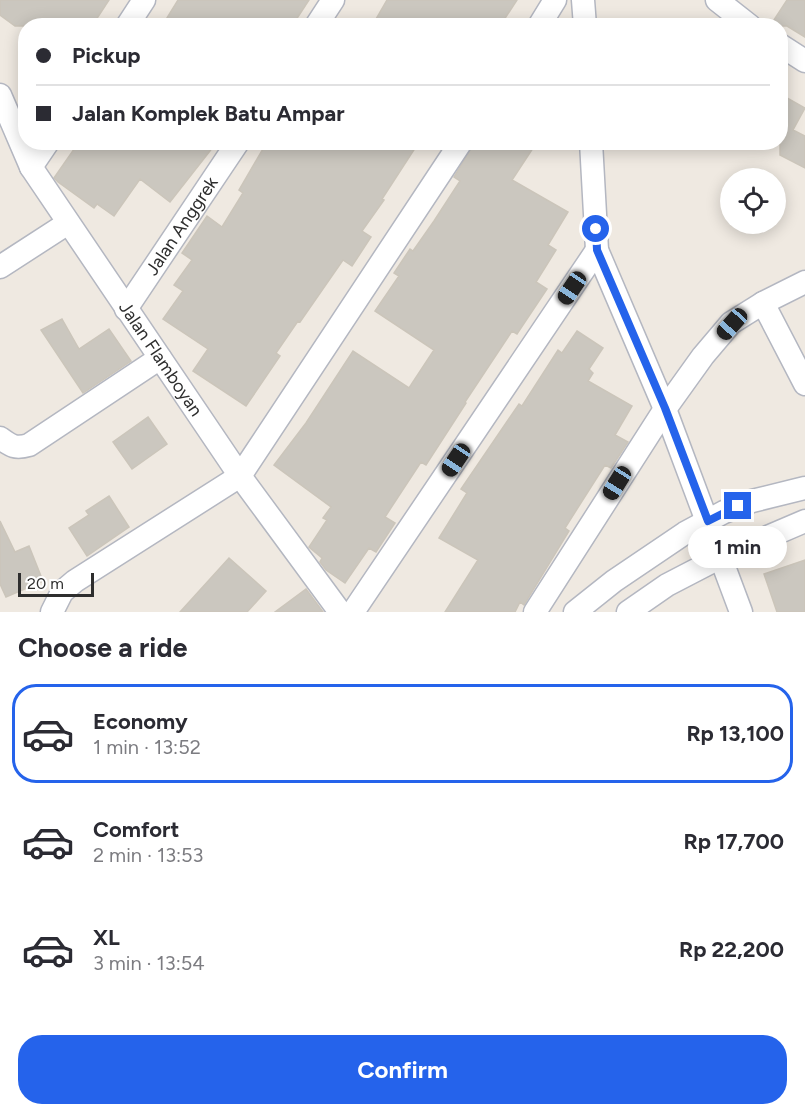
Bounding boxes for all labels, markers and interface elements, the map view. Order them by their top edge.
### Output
text: Pickup [72,42,141,69]
text: Jalan Komplek Batu Ampar [72,100,345,127]
map controls [720,168,786,234]
button: locate [720,168,786,234]
street label: Jalan Anggrek [141,172,223,279]
route start [582,215,609,242]
car [554,268,590,308]
street label: Jalan Flamboyan [114,297,207,420]
car [713,305,751,343]
car [438,440,474,480]
car [600,463,634,503]
route end [724,492,751,519]
callout: 1 min [688,527,788,569]
text: 1 min [714,535,761,559]
scale bar [18,570,94,598]
text: 20 m [27,574,64,593]
text: Choose a ride [18,631,187,664]
icon: car [21,707,75,761]
text: Economy [93,708,188,735]
text: Rp 13,100 [686,720,784,747]
text: 1 min · 13:52 [93,735,201,759]
icon: car [21,815,75,869]
text: Comfort [93,816,179,843]
text: Rp 17,700 [683,828,784,855]
text: 2 min · 13:53 [93,843,203,867]
icon: car [21,923,75,977]
text: XL [93,924,120,951]
text: Rp 22,200 [679,936,784,963]
text: 3 min · 13:54 [93,951,205,975]
button: Confirm [18,1035,787,1104]

